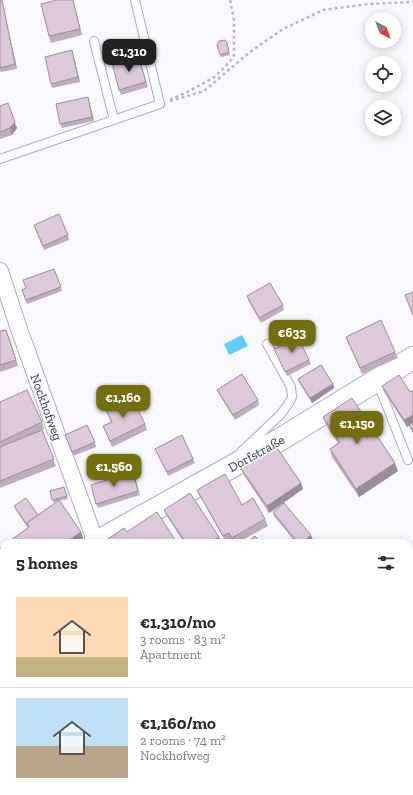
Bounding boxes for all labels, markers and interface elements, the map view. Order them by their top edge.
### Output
north arrow [365,12,401,48]
map controls [365,12,401,136]
pin: €1,310 [96,39,162,73]
text: €1,310 [111,44,147,59]
button: locate [365,56,401,92]
button: layers [365,100,401,136]
pin: €633 [268,320,316,354]
text: €633 [278,325,306,340]
street label: Nockhofweg [28,372,66,443]
pin: €1,160 [90,385,156,419]
text: €1,160 [105,390,141,405]
pin: €1,150 [324,411,390,445]
text: €1,150 [339,416,375,431]
street label: Dorfstraße [225,432,287,475]
pin: €1,560 [81,454,147,488]
text: €1,560 [95,459,133,474]
icon: filters [375,552,397,574]
text: 5 homes [16,553,78,573]
text: €1,310/mo [140,612,216,632]
icon: home [48,613,96,661]
text: 3 rooms · 83 m² [140,632,226,647]
text: Apartment [140,647,202,662]
text: €1,160/mo [140,713,216,733]
icon: home [48,714,96,762]
text: 2 rooms · 74 m² [140,733,226,748]
text: Nockhofweg [140,748,210,763]

